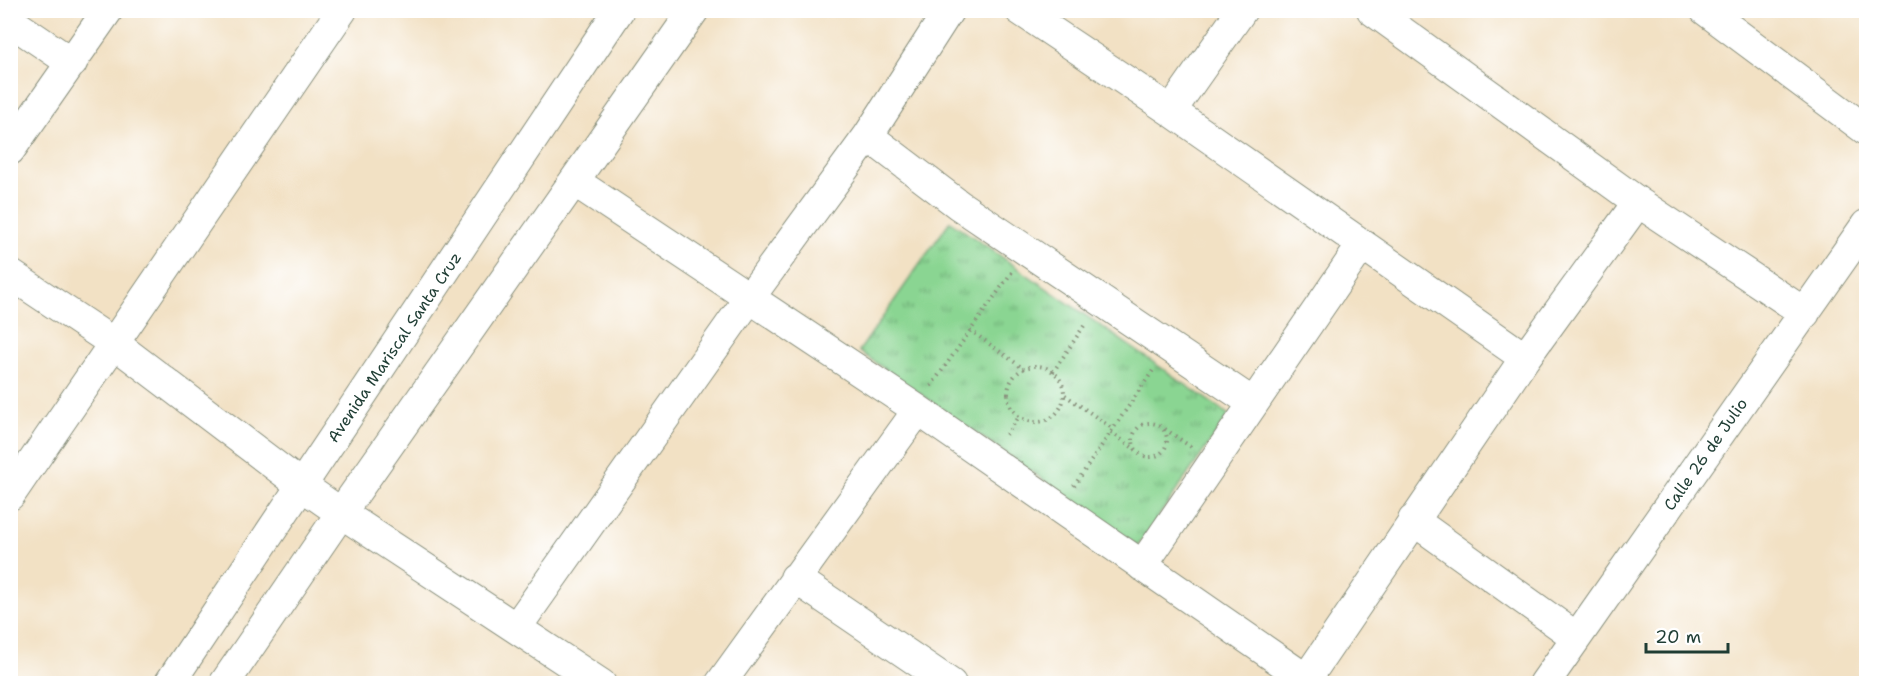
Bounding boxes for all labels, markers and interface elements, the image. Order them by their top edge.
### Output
street label: Avenida Mariscal Santa Cruz [323,248,466,446]
street label: Calle 26 de Julio [1659,394,1752,515]
scale bar [1646,616,1728,654]
text: 20 m [1655,625,1701,649]

